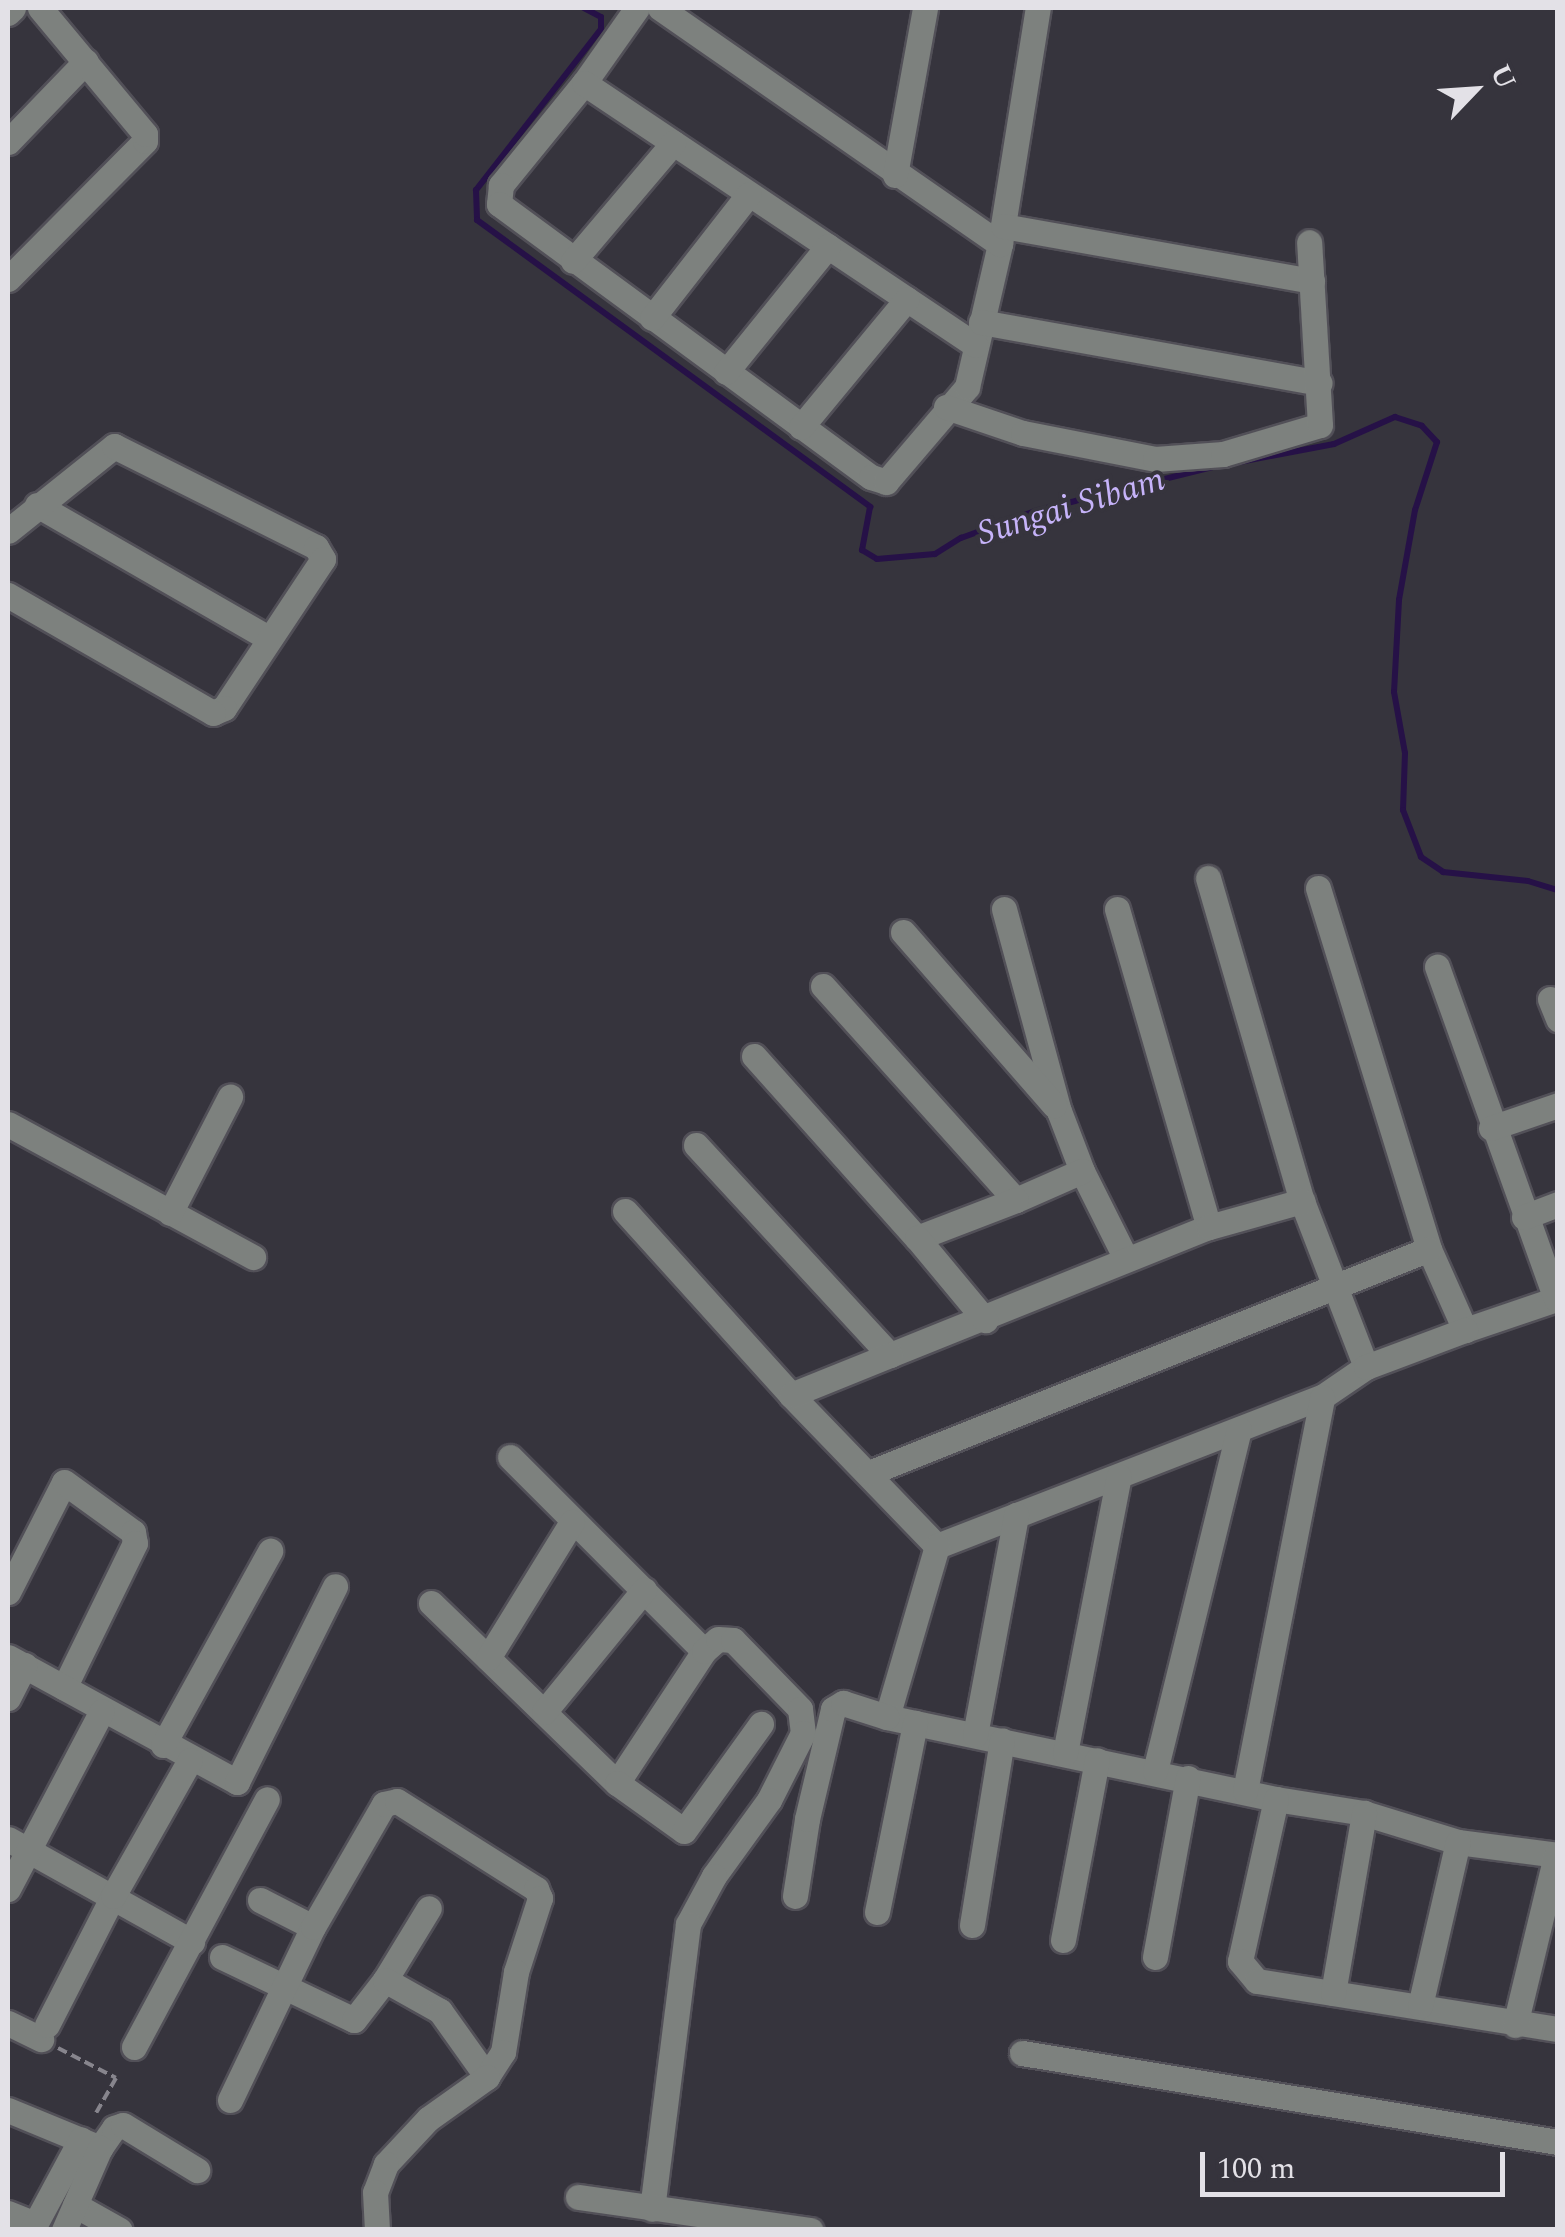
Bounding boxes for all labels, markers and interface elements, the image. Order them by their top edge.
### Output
north arrow [1425,40,1525,140]
text: U [1478,57,1527,97]
water label: Sungai Sibam [972,459,1170,555]
scale bar [1205,2132,1510,2194]
text: 100 m [1217,2146,1295,2192]

